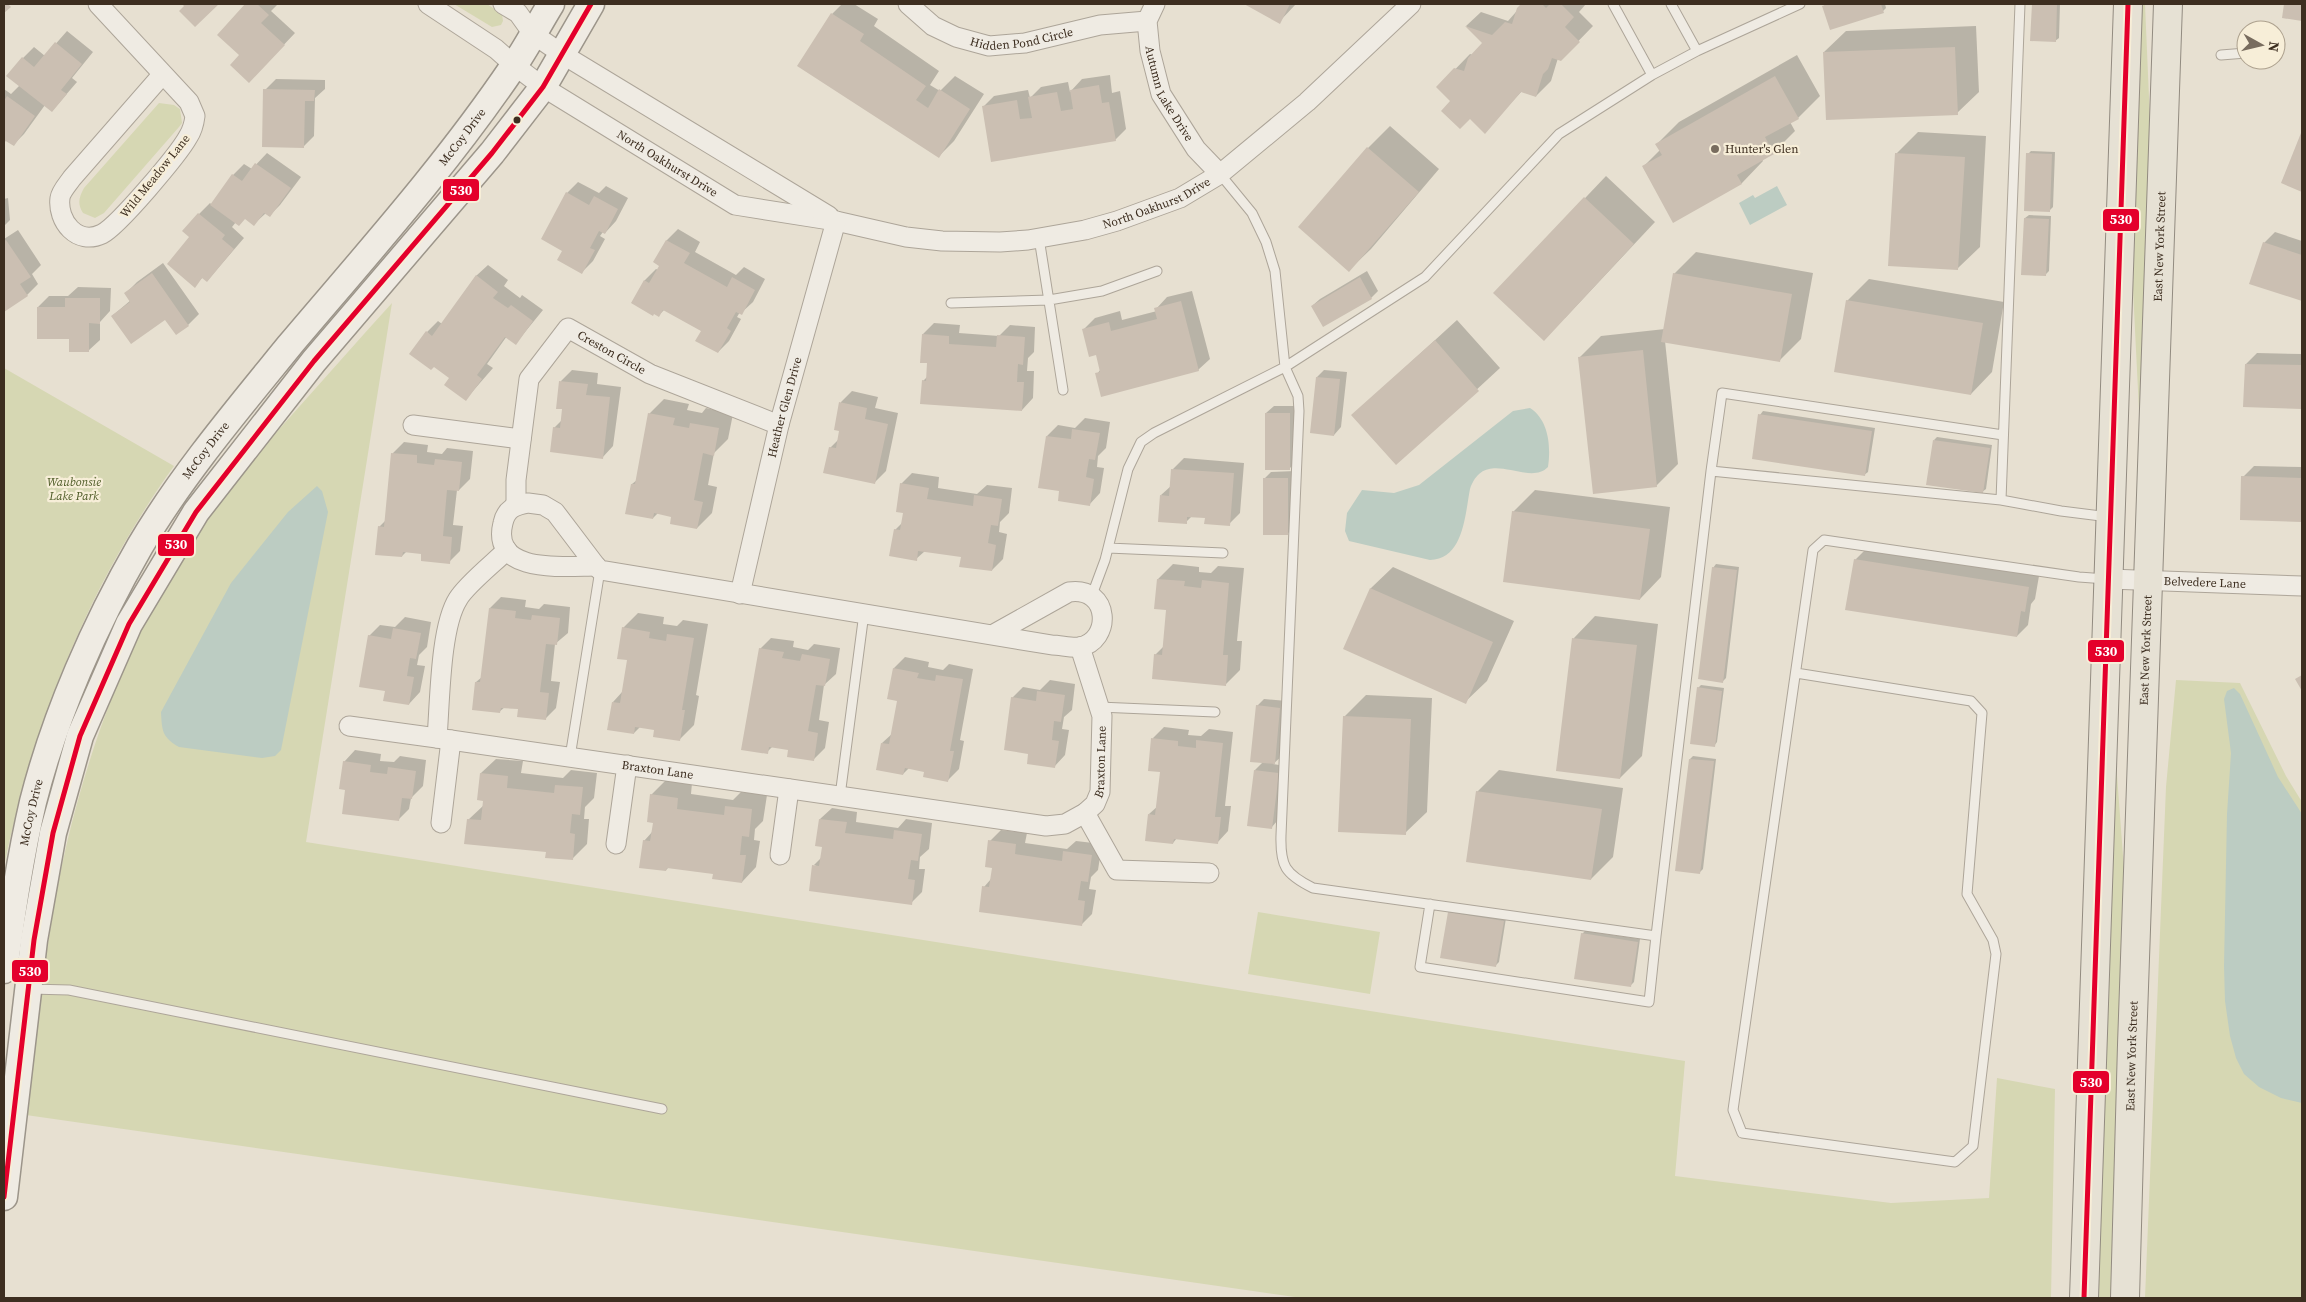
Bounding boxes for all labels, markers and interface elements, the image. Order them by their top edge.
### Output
north arrow [2236,20,2286,70]
street label: Hidden Pond Circle [968,24,1075,54]
text: N [2263,40,2284,53]
street label: Autumn Lake Drive [1142,45,1197,144]
street label: McCoy Drive [435,105,489,169]
unlabelled marker [512,115,522,125]
street label: North Oakhurst Drive [614,126,721,201]
street label: Wild Meadow Lane [116,131,194,221]
place label: Hunter's Glen [1725,141,1799,157]
marker: Hunter's Glen [1709,143,1721,155]
street label: North Oakhurst Drive [1101,174,1213,233]
line badge: 530 [442,178,480,202]
text: 530 [450,180,473,200]
street label: East New York Street [2150,191,2170,302]
line badge: 530 [2102,208,2140,232]
text: 530 [2110,209,2133,229]
street label: Creston Circle [575,327,649,378]
street label: Heather Glen Drive [764,355,806,459]
street label: McCoy Drive [179,418,233,482]
park label: Waubonsie Lake Park [47,474,101,504]
line badge: 530 [157,533,195,557]
text: 530 [165,534,188,554]
street label: Belvedere Lane [2163,573,2246,592]
street label: East New York Street [2136,595,2156,706]
line badge: 530 [2087,639,2125,663]
text: 530 [2095,641,2118,661]
street label: Braxton Lane [1090,726,1110,800]
street label: Braxton Lane [621,757,694,783]
street label: McCoy Drive [16,777,47,847]
line badge: 530 [11,959,49,983]
text: 530 [19,961,42,981]
street label: East New York Street [2122,1001,2142,1111]
line badge: 530 [2072,1070,2110,1094]
text: 530 [2080,1072,2103,1092]

